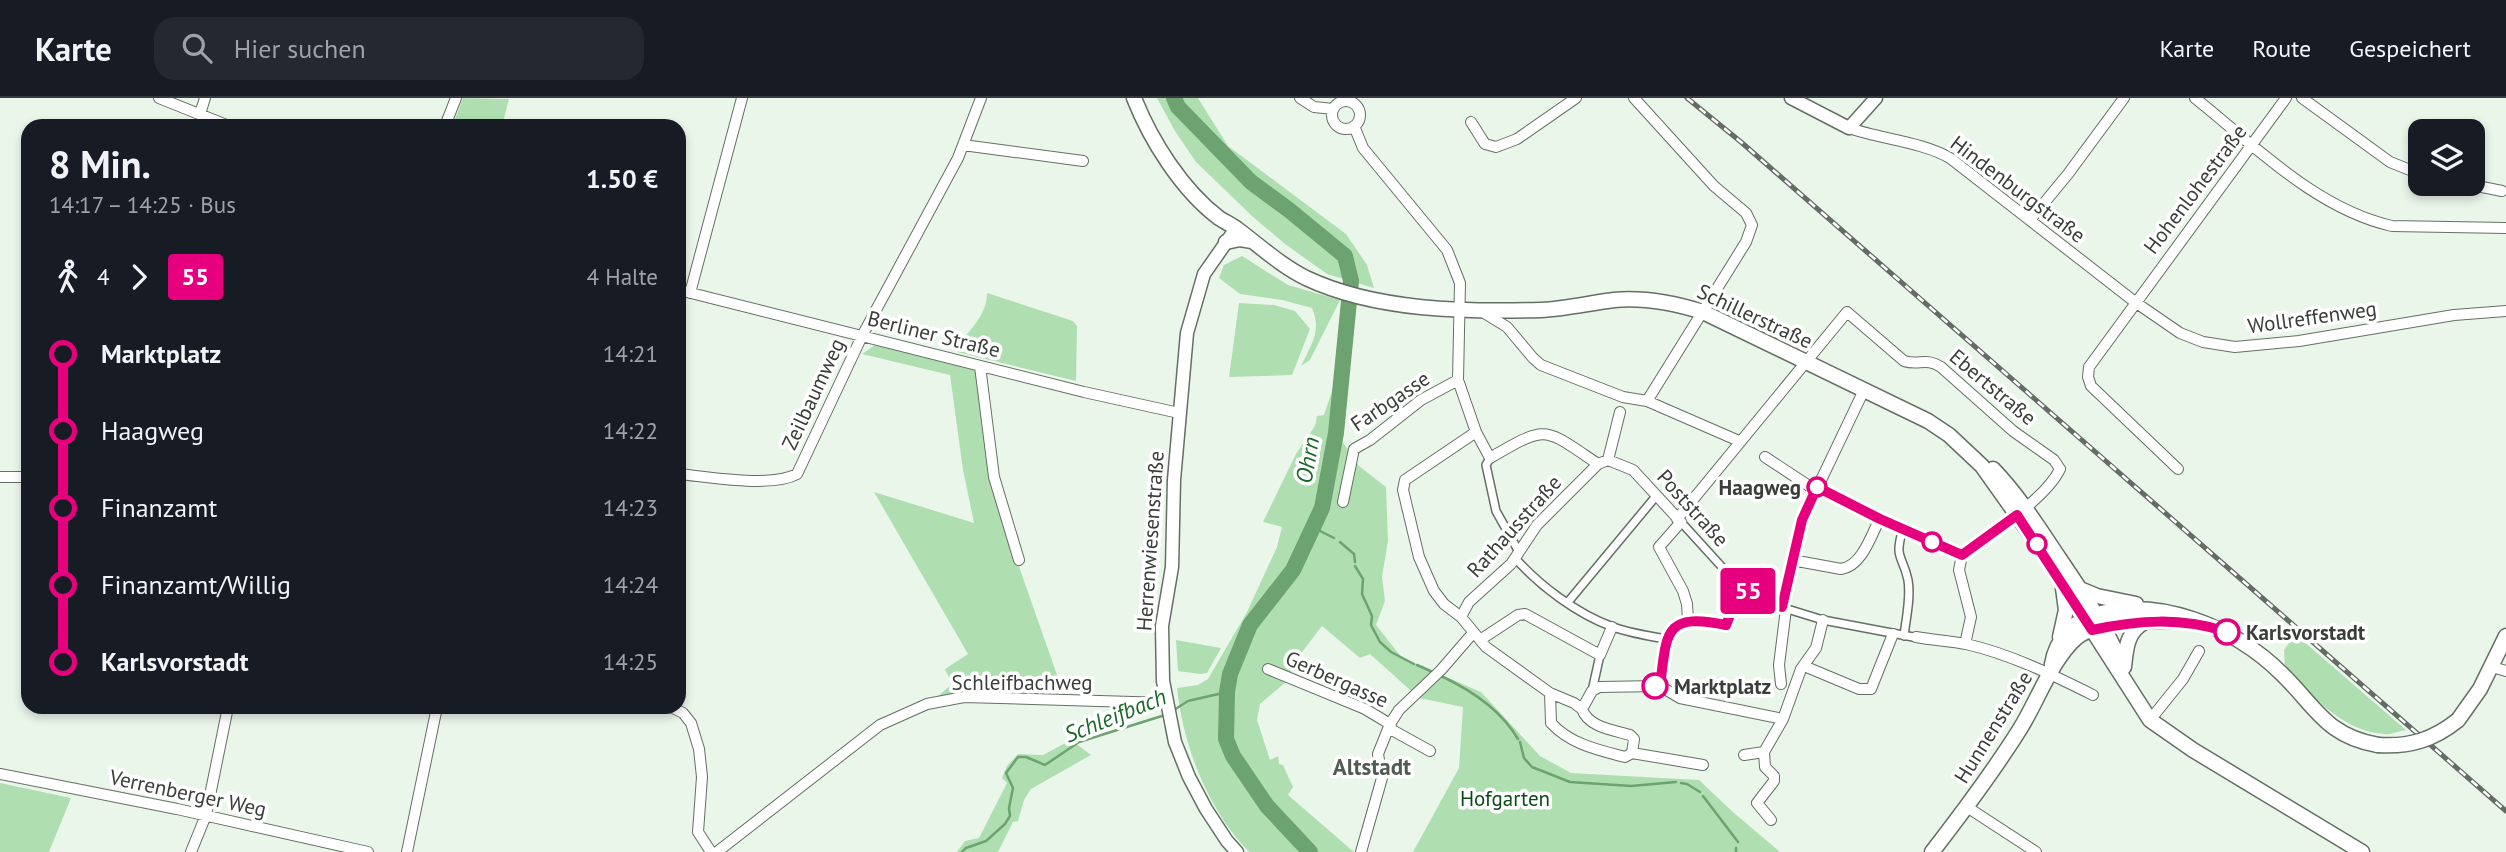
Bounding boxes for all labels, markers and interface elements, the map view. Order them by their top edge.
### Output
search box [154,17,644,80]
text: Karte [35,27,112,70]
icon: search [178,29,216,67]
text: Hier suchen [234,32,366,65]
text: Karte [2159,33,2214,64]
text: Route [2252,33,2311,64]
text: Gespeichert [2349,33,2471,64]
street label: Hohenlohestraße [2138,119,2252,259]
map controls [2408,119,2485,196]
button: layers [2408,119,2485,196]
street label: Hindenburgstraße [1945,129,2091,249]
text: 8 Min. [49,139,151,188]
text: 1.50 € [586,162,658,195]
text: 14:17 – 14:25 · Bus [49,190,236,219]
icon: walk [49,258,87,296]
icon: forward [120,258,158,296]
text: 55 [182,261,209,292]
text: 4 [97,262,110,291]
text: 4 Halte [587,262,658,291]
street label: Schillerstraße [1693,277,1817,355]
street label: Wollreffenweg [2246,295,2378,339]
street label: Berliner Straße [865,304,1003,364]
street label: Zeilbaumweg [775,334,851,454]
text: Marktplatz [101,337,221,370]
text: 14:21 [603,339,658,368]
street label: Ebertstraße [1944,343,2042,431]
street label: Farbgasse [1345,365,1435,437]
text: Haagweg [101,414,204,447]
text: 14:22 [603,416,658,445]
water label: Ohrn [1289,435,1325,485]
street label: Herrenwiesenstraße [1130,450,1170,632]
street label: Poststraße [1651,464,1735,552]
street label: Rathausstraße [1461,469,1567,583]
place label: Haagweg [1718,474,1801,501]
marker: Haagweg [1807,477,1827,497]
text: Finanzamt [101,491,217,524]
text: 14:23 [603,493,658,522]
unlabelled marker [1922,532,1942,552]
unlabelled marker [2027,534,2047,554]
text: Finanzamt/Willig [101,568,291,601]
line badge: 55 [1716,568,1780,614]
text: 14:24 [603,570,658,599]
text: 55 [1734,575,1762,606]
marker: Karlsvorstadt [2214,619,2240,645]
place label: Karlsvorstadt [2246,619,2366,646]
street label: Gerbergasse [1281,644,1393,714]
text: Karlsvorstadt [101,645,249,678]
text: 14:25 [603,647,658,676]
street label: Hunnenstraße [1948,666,2038,788]
street label: Schleifbachweg [952,669,1092,696]
marker: Marktplatz [1642,673,1668,699]
place label: Marktplatz [1674,673,1771,700]
water label: Schleifbach [1060,681,1170,749]
district label: Altstadt [1333,752,1411,781]
street label: Verrenberger Weg [106,763,269,823]
park label: Hofgarten [1460,785,1550,812]

